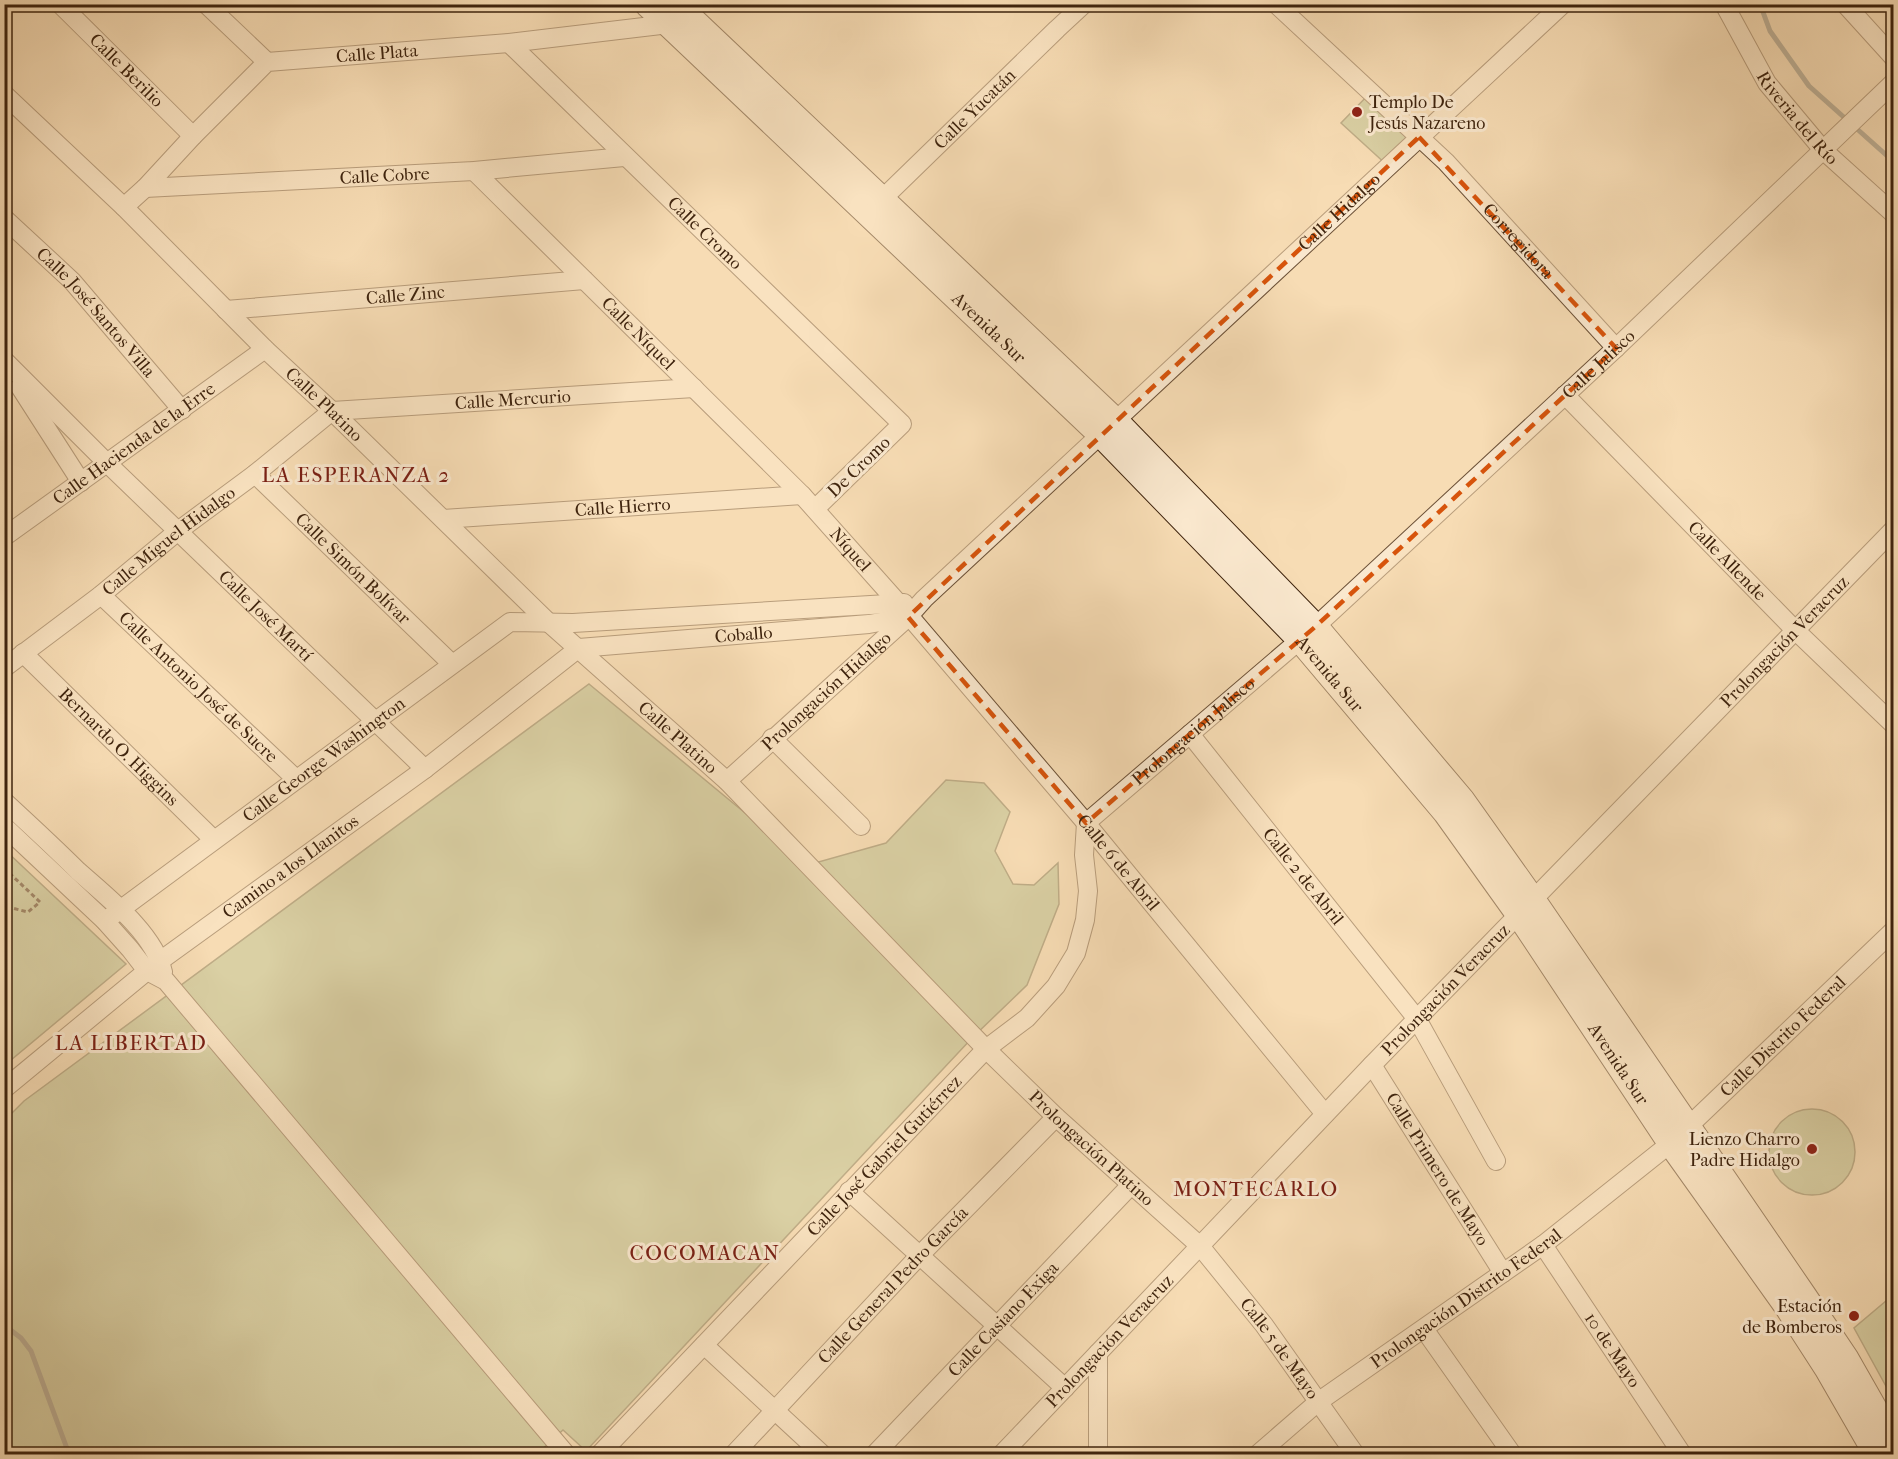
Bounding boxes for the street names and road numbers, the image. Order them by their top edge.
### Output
street label: Calle Berilio [85,29,168,111]
street label: Calle Plata [335,40,419,67]
street label: Calle Yucatán [930,64,1020,153]
street label: Riveria del Río [1752,68,1842,169]
street label: Calle Cobre [339,163,430,188]
street label: Calle Hidalgo [1294,169,1384,255]
street label: Calle Cromo [663,192,747,274]
street label: Corregidora [1478,199,1558,284]
street label: Calle José Santos Villa [32,243,160,382]
street label: Calle Zinc [365,281,446,309]
street label: Avenida Sur [947,287,1030,368]
street label: Calle Níquel [597,293,679,374]
street label: Calle Jalisco [1558,325,1639,403]
street label: Calle Platino [281,363,367,446]
street label: Calle Hacienda de la Erre [49,378,219,509]
street label: Calle Mercurio [454,385,571,414]
street label: De Cromo [823,432,895,502]
street label: Calle Miguel Hidalgo [98,482,239,600]
street label: Calle Hierro [574,493,671,521]
street label: Calle Simón Bolívar [291,508,415,629]
street label: Calle Allende [1684,517,1771,605]
street label: Níquel [825,523,876,576]
street label: Calle José Martí [214,566,318,666]
street label: Prolongación Veracruz [1716,571,1853,712]
street label: Calle Antonio José de Sucre [115,607,282,767]
street label: Coballo [714,622,773,647]
street label: Prolongación Hidalgo [757,627,895,755]
street label: Avenida Sur [1291,631,1368,717]
street label: Prolongación Jalisco [1127,673,1259,790]
street label: Bernardo O. Higgins [54,683,183,810]
street label: Calle George Washington [238,692,410,826]
street label: Calle Platino [634,697,722,778]
street label: Camino a los Llanitos [218,810,363,923]
street label: Calle 6 de Abril [1073,810,1164,915]
street label: Calle 2 de Abril [1259,824,1348,929]
street label: Prolongación Veracruz [1377,919,1514,1060]
street label: Calle Distrito Federal [1716,971,1850,1101]
street label: Avenida Sur [1583,1018,1653,1109]
street label: Calle José Gabriel Gutiérrez [803,1071,966,1241]
street label: Prolongación Platino [1025,1086,1158,1210]
street label: Calle Primero de Mayo [1382,1089,1494,1249]
street label: Calle General Pedro García [813,1202,973,1368]
street label: Prolongación Distrito Federal [1366,1224,1566,1373]
street label: Calle Casiano Exiga [944,1257,1063,1381]
street label: Prolongación Veracruz [1041,1270,1178,1412]
street label: Calle 5 de Mayo [1236,1294,1323,1403]
street label: 10 de Mayo [1580,1308,1645,1391]

